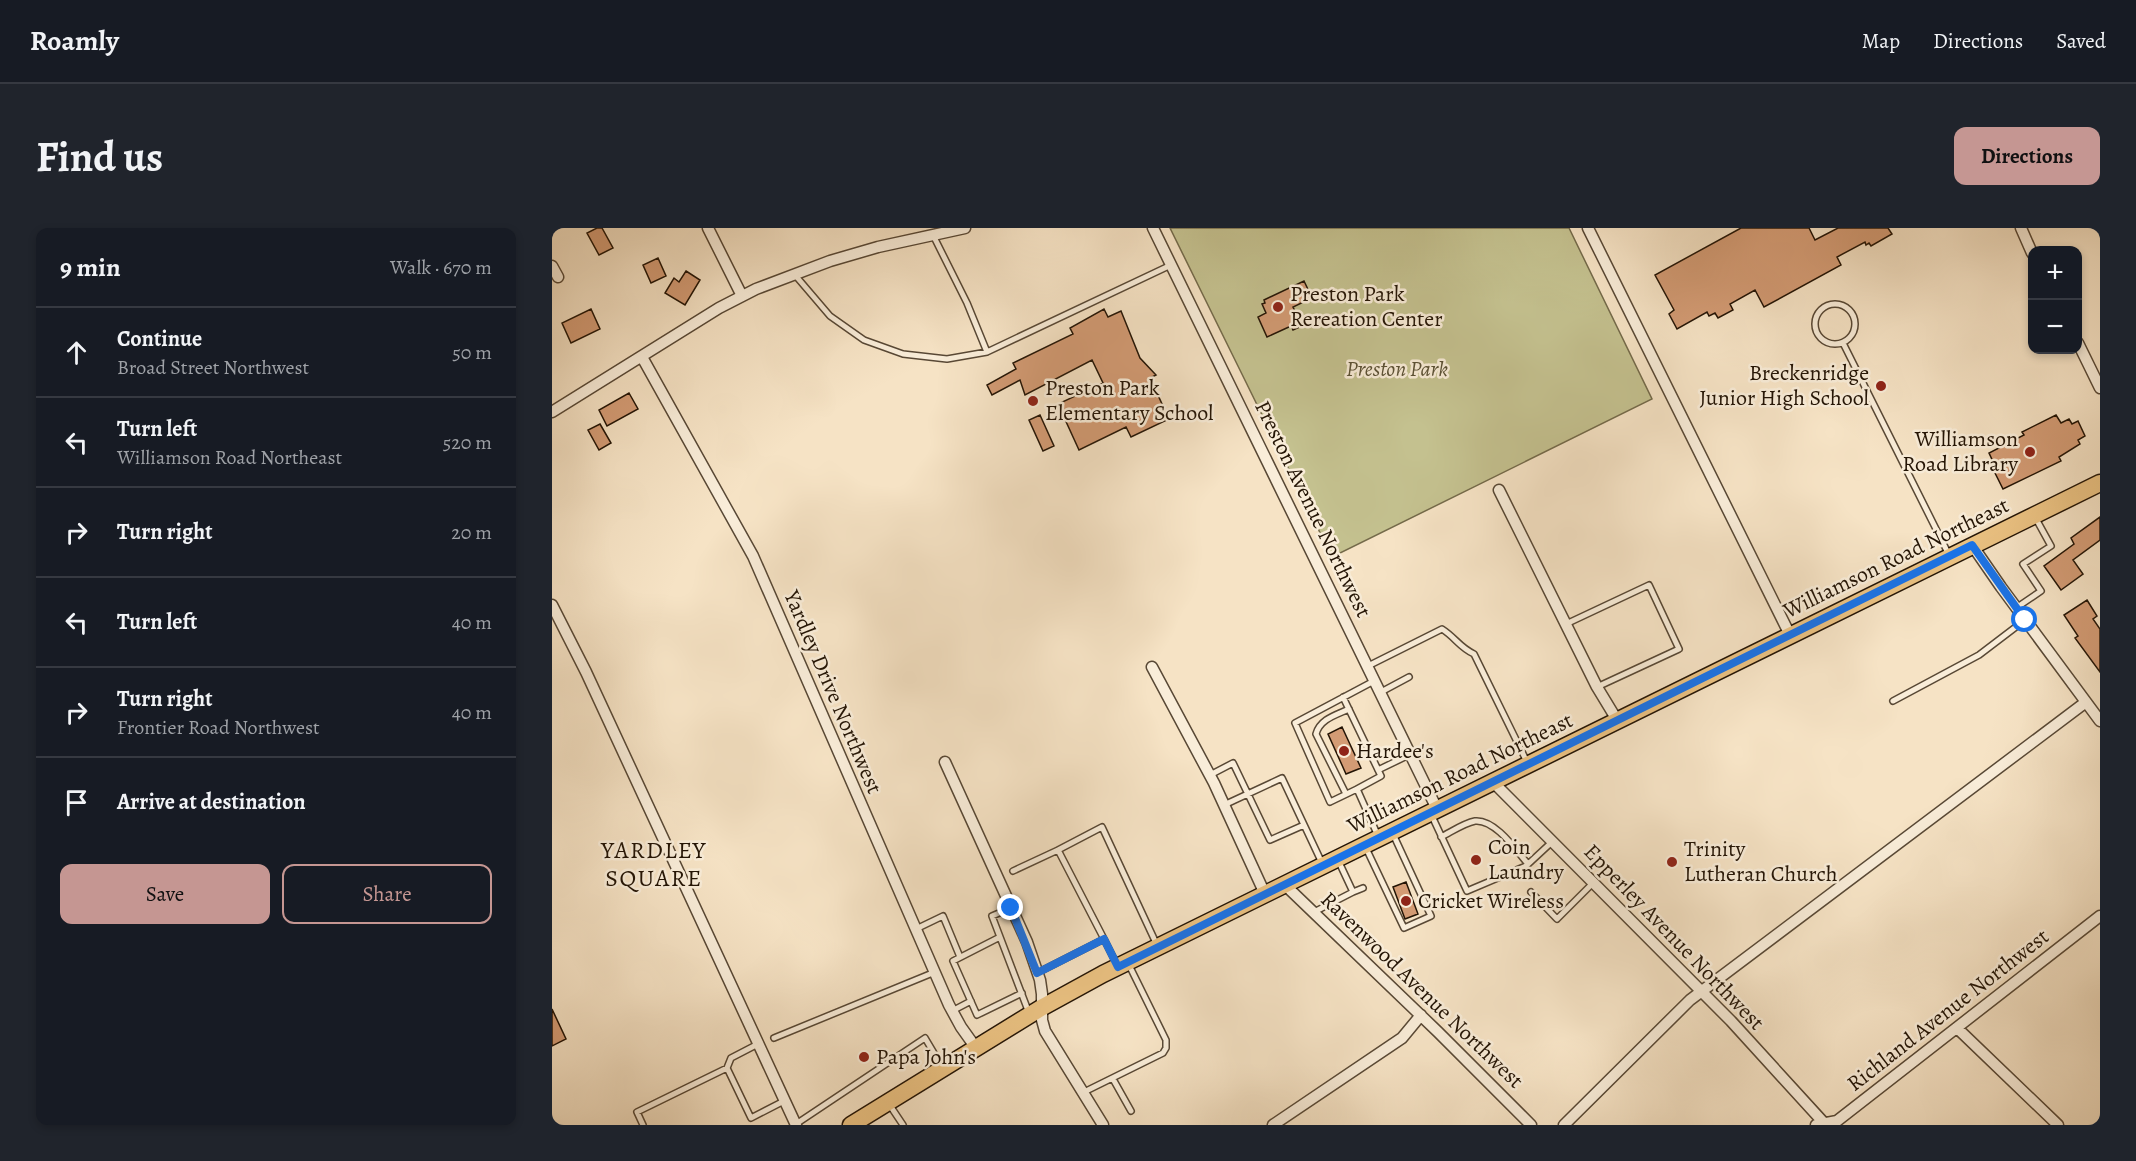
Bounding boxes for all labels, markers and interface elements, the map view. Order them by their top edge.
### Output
text: Roamly [30,22,119,60]
text: Map [1862,27,1900,55]
text: Directions [1933,27,2023,55]
text: Saved [2056,27,2106,55]
button: Directions [1954,127,2100,185]
text: Find us [36,128,163,185]
map controls [2028,246,2082,354]
button: + [2028,246,2082,300]
text: 9 min [60,250,121,285]
text: Walk · 670 m [390,254,492,281]
place label: Preston Park Rereation Center [1290,279,1443,334]
marker: Preston Park Rereation Center [1271,300,1285,314]
button: − [2028,300,2082,354]
text: Continue [117,324,202,354]
icon: ahead [60,336,93,369]
text: 50 m [452,339,492,366]
text: Broad Street Northwest [117,354,309,381]
park label: Preston Park [1346,354,1448,384]
place label: Breckenridge Junior High School [1699,358,1869,413]
place label: Preston Park Elementary School [1045,373,1213,428]
marker: Breckenridge Junior High School [1874,379,1888,393]
marker: Preston Park Elementary School [1026,394,1040,408]
street label: Preston Avenue Northwest [1247,396,1379,622]
text: Turn left [117,414,197,444]
place label: Williamson Road Library [1902,424,2018,479]
icon: left [60,426,93,459]
text: 520 m [443,429,492,456]
text: Williamson Road Northeast [117,444,342,471]
marker: Williamson Road Library [2023,445,2037,459]
street label: Williamson Road Northeast [1777,490,2014,626]
icon: right [60,516,93,549]
text: Turn right [117,517,213,547]
text: 20 m [451,519,492,546]
street label: Yardley Drive Northwest [776,585,889,798]
icon: left [60,606,93,639]
route start [2011,606,2037,632]
text: Turn left [117,607,197,637]
text: 40 m [452,609,492,636]
text: Turn right [117,684,213,714]
icon: right [60,696,93,729]
text: 40 m [452,699,492,726]
street label: Williamson Road Northeast [1341,705,1578,841]
text: Frontier Road Northwest [117,714,320,741]
place label: Hardee's [1356,736,1434,766]
marker: Hardee's [1337,744,1351,758]
icon: arrive [60,786,93,819]
text: Arrive at destination [117,787,306,817]
place label: Coin Laundry [1488,832,1564,887]
district label: YARDLEY SQUARE [600,834,707,894]
place label: Trinity Lutheran Church [1684,834,1838,889]
street label: Epperley Avenue Northwest [1577,837,1771,1037]
marker: Coin Laundry [1469,853,1483,867]
marker: Trinity Lutheran Church [1665,855,1679,869]
button: Save [60,864,270,924]
button: Share [282,864,492,924]
street label: Ravenwood Avenue Northwest [1314,885,1530,1095]
place label: Cricket Wireless [1418,886,1564,916]
route end [997,894,1023,920]
marker: Cricket Wireless [1399,894,1413,908]
street label: Richland Avenue Northwest [1841,922,2055,1098]
place label: Papa John's [876,1042,976,1072]
marker: Papa John's [857,1050,871,1064]

